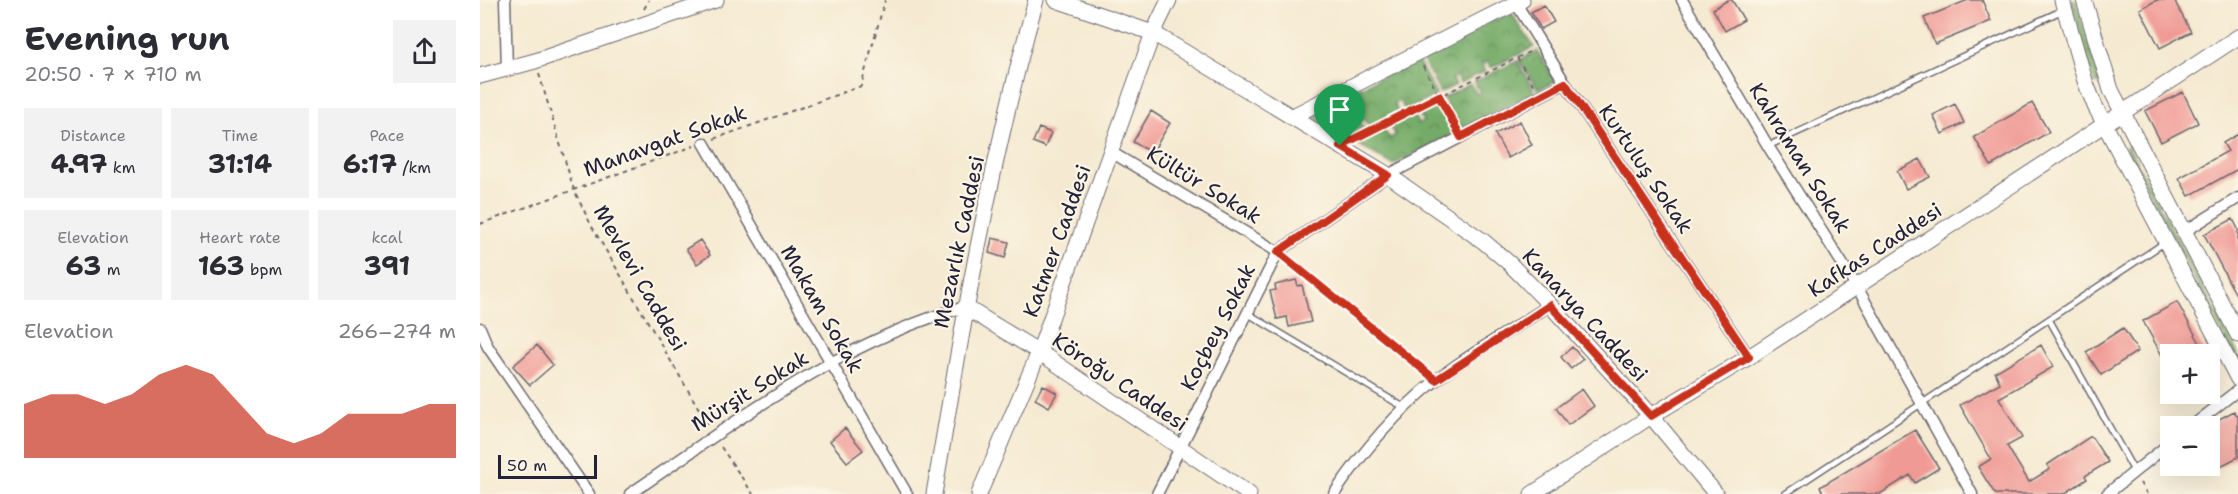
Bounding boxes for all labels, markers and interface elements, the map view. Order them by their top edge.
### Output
text: Evening run [24,16,230,61]
button: share [393,20,456,83]
text: 20:50 · 7 × 710 m [24,61,202,87]
street label: Kahraman Sokak [1743,78,1857,238]
pin [1314,84,1365,146]
icon: arrive [1323,93,1356,126]
street label: Manavgat Sokak [579,98,751,184]
street label: Kurtuluş Sokak [1592,99,1700,239]
text: Distance [60,125,126,146]
text: Time [222,125,258,146]
text: Pace [369,125,405,146]
street label: Kültür Sokak [1141,140,1267,230]
text: 4.97 [51,146,107,181]
text: 31:14 [208,146,272,181]
text: 6:17 [343,146,397,181]
street label: Mezarlık Caddesi [927,153,991,331]
text: km [107,157,135,178]
text: /km [397,157,431,178]
street label: Katmer Caddesi [1016,161,1098,321]
street label: Kafkas Caddesi [1803,196,1947,304]
street label: Mevlevi Caddesi [587,200,693,356]
text: Elevation [57,227,129,248]
text: Heart rate [199,227,281,248]
text: kcal [371,227,403,248]
street label: Makam Sokak [774,240,870,378]
street label: Kanarya Caddesi [1516,242,1654,388]
text: 63 [66,248,101,283]
text: 163 [198,248,245,283]
text: 391 [364,248,410,283]
text: m [101,259,120,280]
text: bpm [245,259,282,280]
street label: Koçbey Sokak [1174,259,1262,395]
text: Elevation [24,318,114,344]
text: 266–274 m [338,318,456,344]
street label: Köroğu Caddesi [1047,326,1193,438]
street label: Mürşit Sokak [686,344,814,438]
map controls [2160,344,2220,476]
button: + [2160,344,2220,404]
button: − [2160,416,2220,476]
scale bar [498,452,597,480]
text: 50 m [507,455,547,476]

